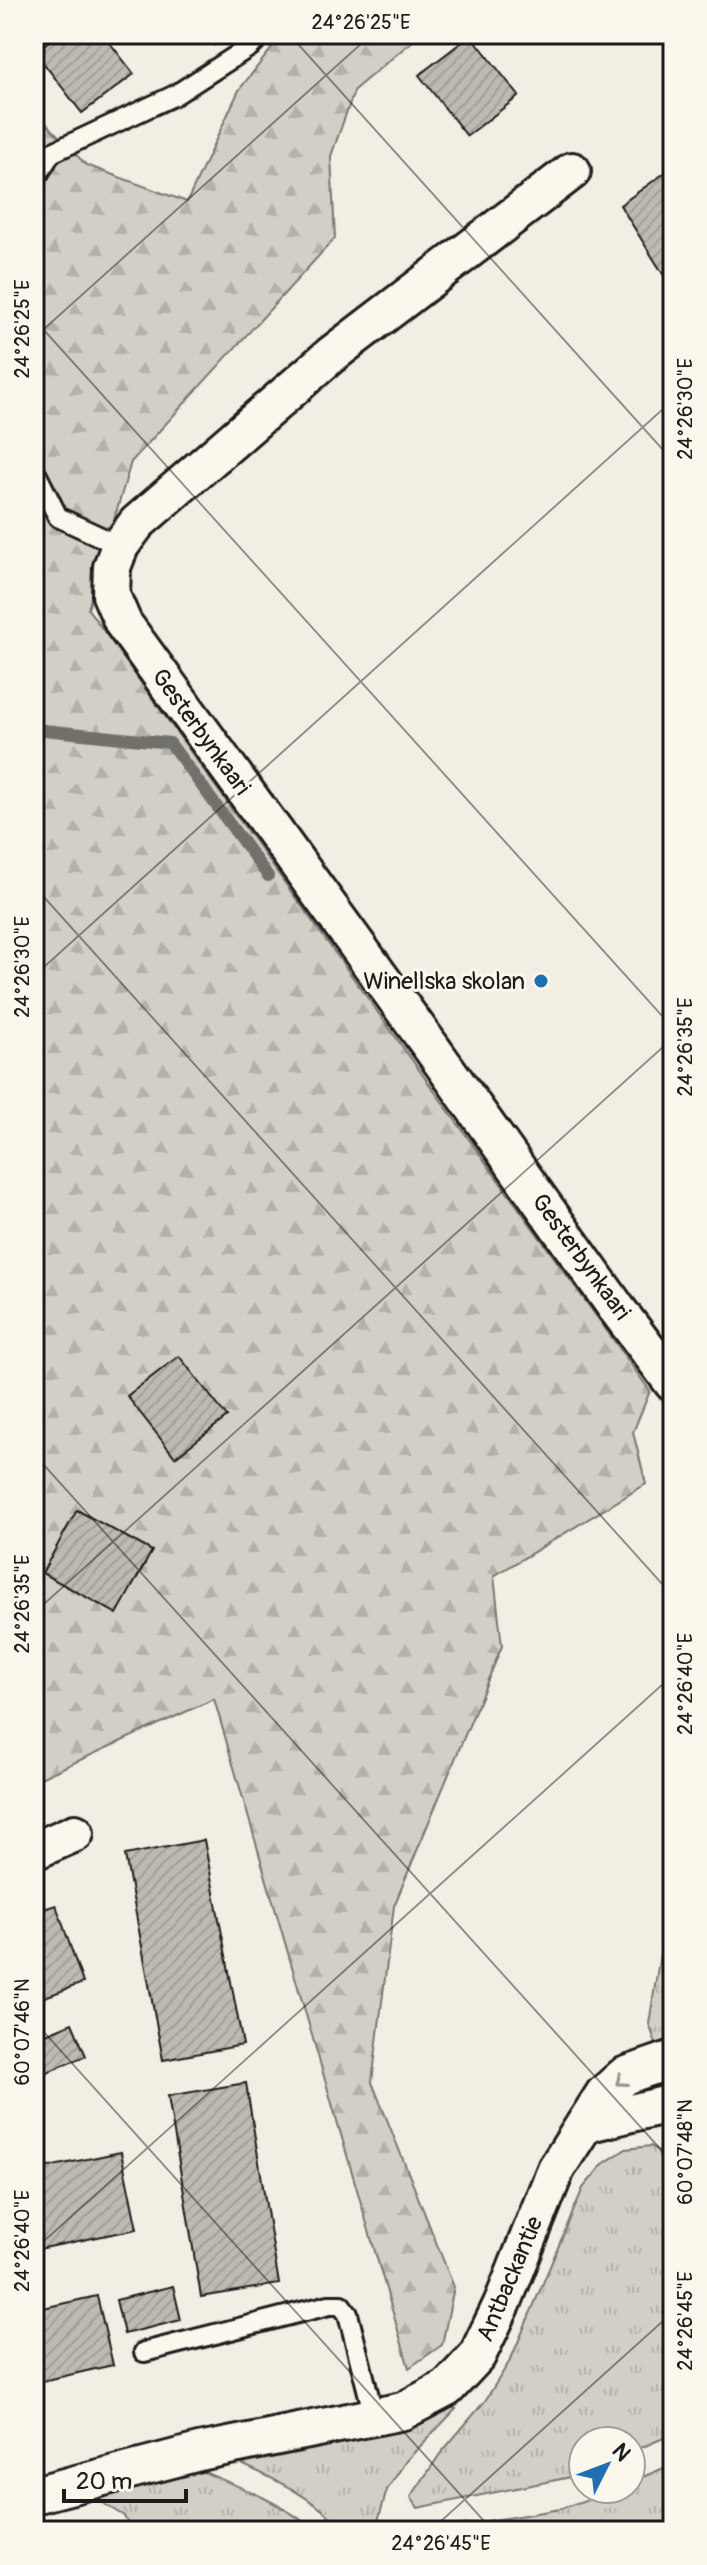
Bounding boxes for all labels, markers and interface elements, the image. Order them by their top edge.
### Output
text: 24°26'25"E [312,10,410,35]
text: 24°26'25"E [10,280,35,378]
text: 24°26'30"E [673,358,698,460]
street label: Gesterbynkaari [145,663,257,801]
text: 24°26'30"E [10,916,35,1018]
place label: Winellska skolan [363,967,525,996]
marker: Winellska skolan [532,972,550,990]
text: 24°26'35"E [673,998,698,1096]
street label: Gesterbynkaari [525,1188,637,1326]
text: 24°26'35"E [10,1555,35,1653]
text: 24°26'40"E [673,1633,698,1735]
text: 60°07'46"N [10,1978,35,2086]
one-way arrow [615,2071,630,2086]
text: 60°07'48"N [673,2099,698,2205]
text: 24°26'40"E [10,2190,35,2292]
street label: Antbackantie [471,2212,549,2346]
text: 24°26'45"E [673,2271,698,2371]
north arrow [567,2425,647,2505]
text: N [606,2437,637,2467]
scale bar [64,2453,186,2503]
text: 20 m [76,2467,132,2496]
text: 24°26'45"E [391,2531,491,2556]

